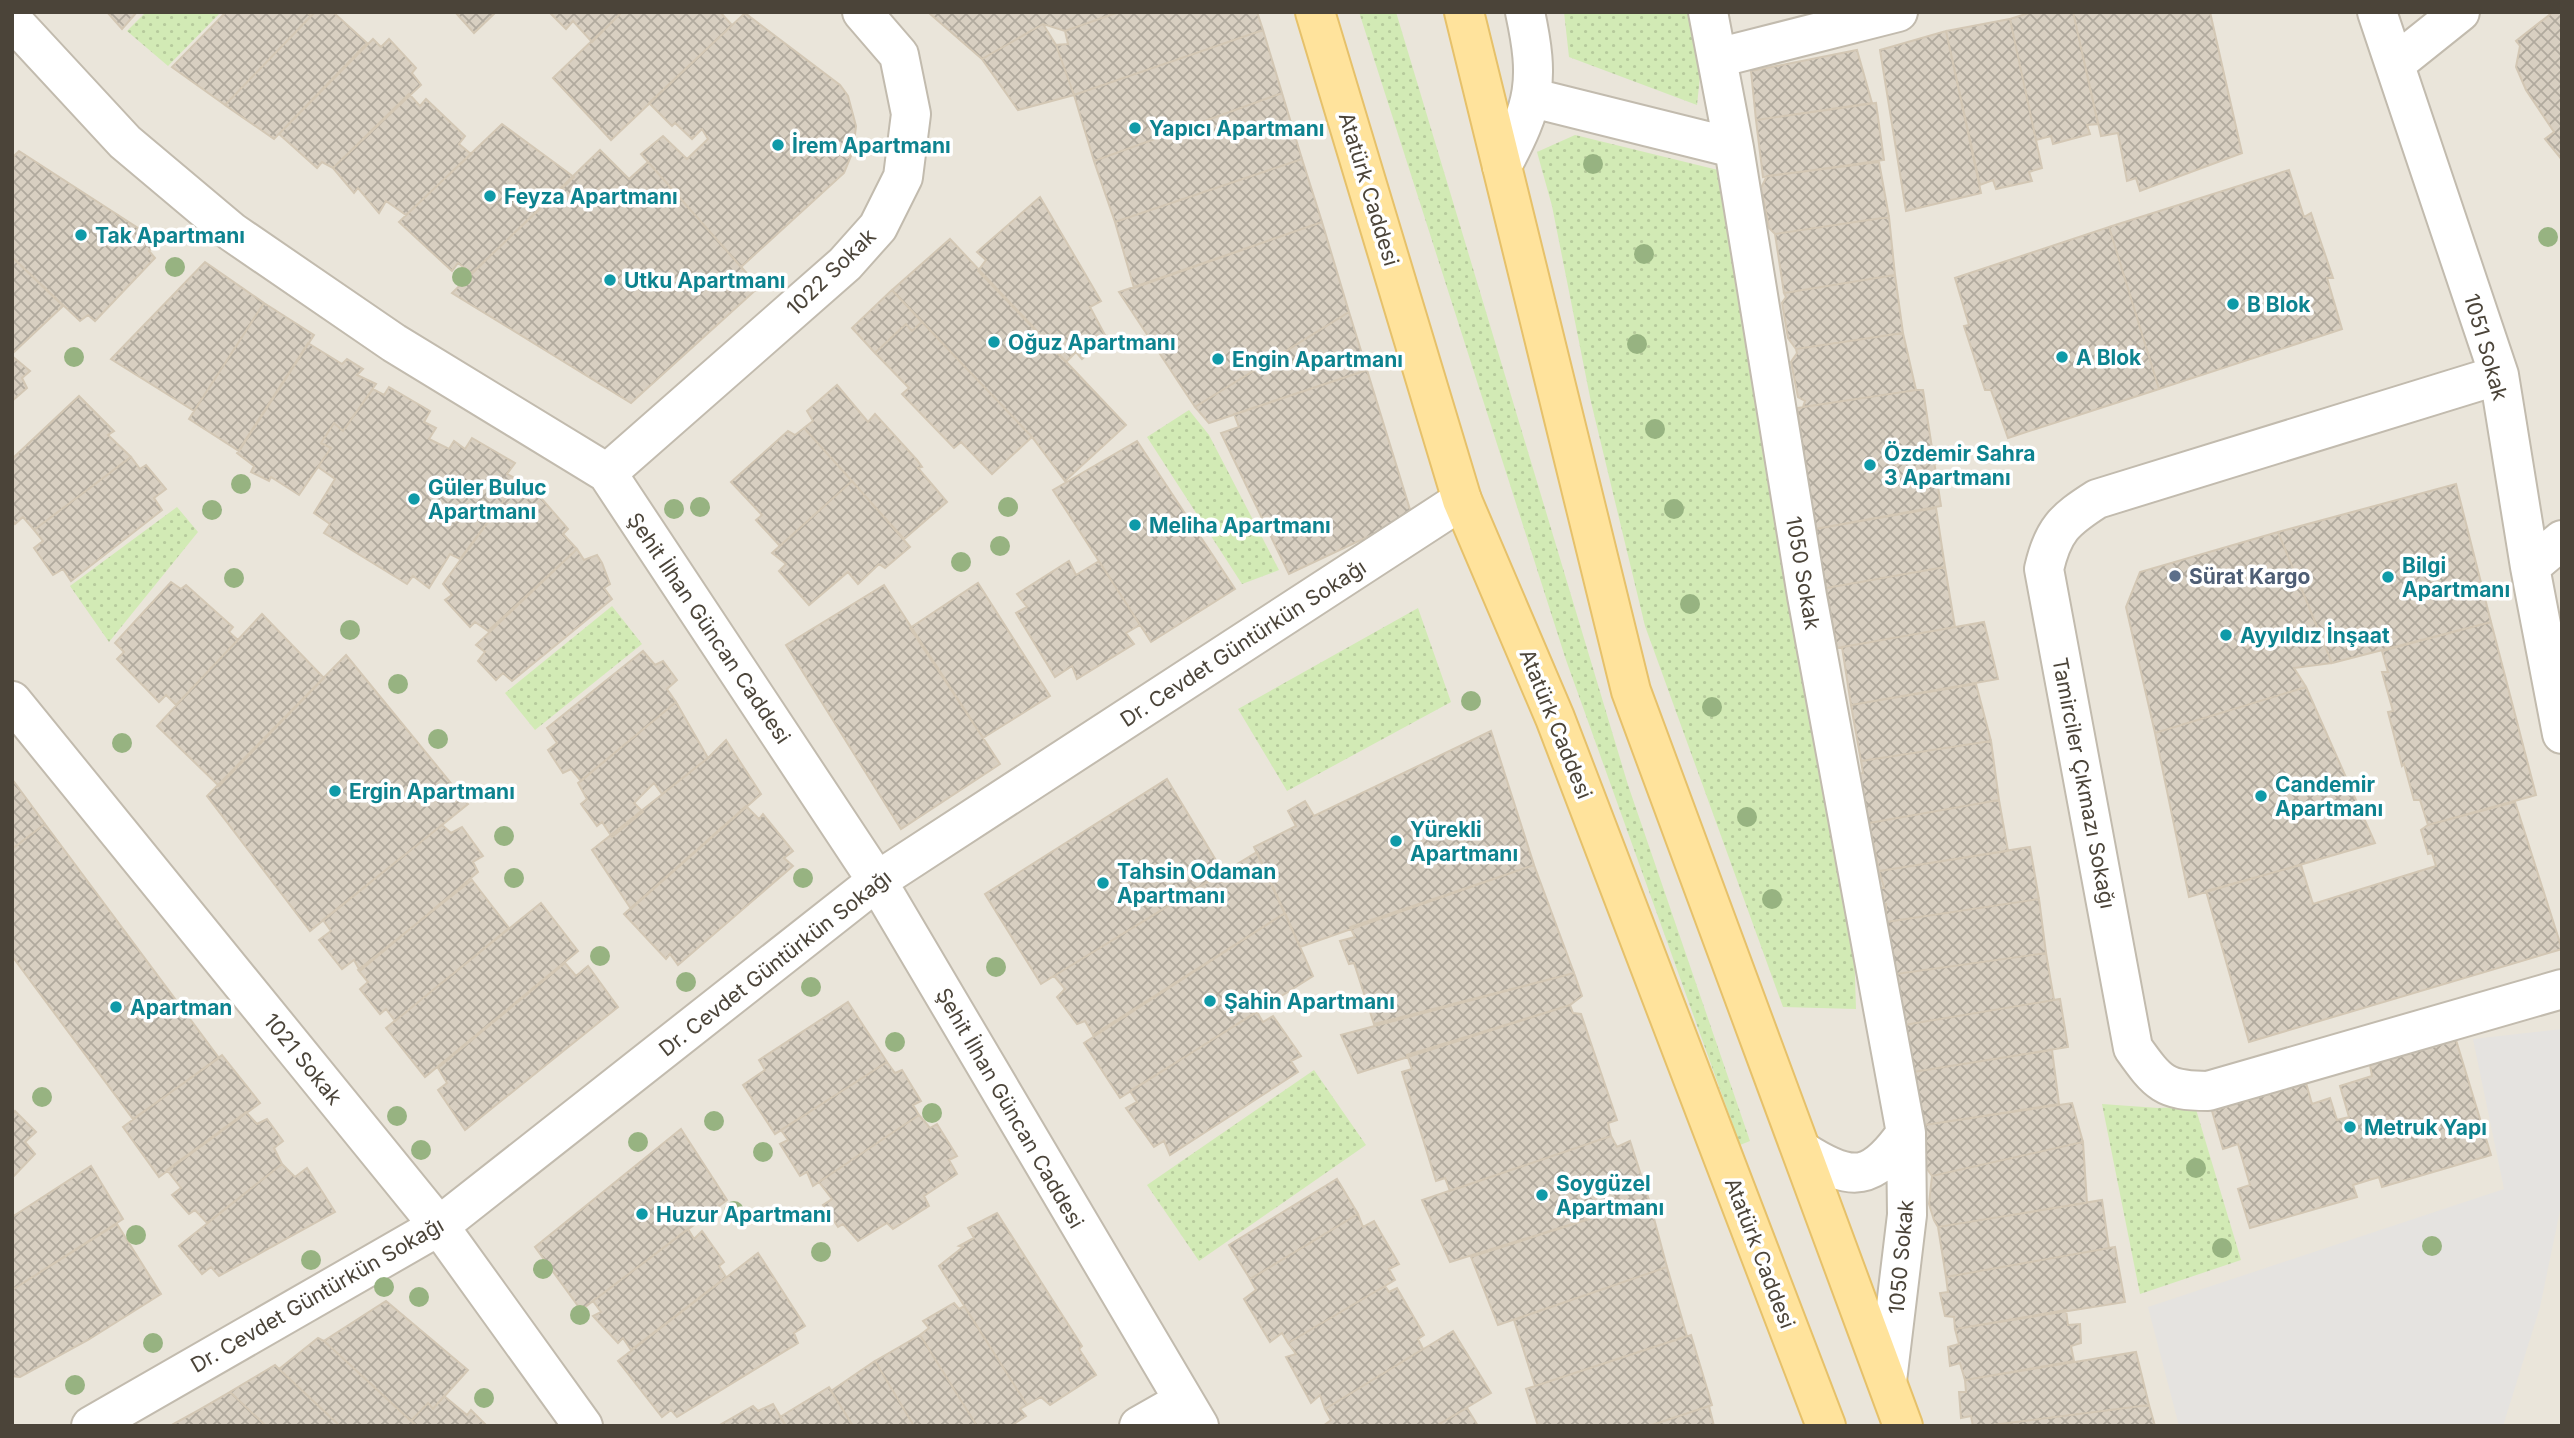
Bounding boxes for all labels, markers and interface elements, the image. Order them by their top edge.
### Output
street label: Atatürk Caddesi [1334,109,1404,269]
place label: Yapıcı Apartmanı [1149,116,1324,141]
marker: Yapıcı Apartmanı [1127,120,1143,136]
place label: İrem Apartmanı [792,132,951,158]
marker: İrem Apartmanı [770,137,786,153]
place label: Feyza Apartmanı [504,184,678,209]
marker: Feyza Apartmanı [482,188,498,204]
place label: Tak Apartmanı [95,223,245,248]
street label: 1022 Sokak [781,223,881,321]
marker: Tak Apartmanı [73,227,89,243]
place label: Utku Apartmanı [624,268,785,293]
marker: Utku Apartmanı [602,272,618,288]
street label: 1051 Sokak [2459,291,2513,404]
place label: B Blok [2247,292,2311,317]
marker: B Blok [2225,296,2241,312]
place label: Oğuz Apartmanı [1008,330,1176,355]
marker: Oğuz Apartmanı [986,334,1002,350]
place label: A Blok [2076,345,2142,370]
place label: Engin Apartmanı [1232,347,1403,372]
marker: A Blok [2054,349,2070,365]
marker: Engin Apartmanı [1210,351,1226,367]
place label: Özdemir Sahra 3 Apartmanı [1884,441,2035,490]
marker: Özdemir Sahra 3 Apartmanı [1862,457,1878,473]
place label: Güler Buluc Apartmanı [428,475,547,524]
marker: Güler Buluc Apartmanı [406,491,422,507]
street label: Şehit İlhan Güncan Caddesi [622,507,797,748]
place label: Meliha Apartmanı [1149,513,1331,538]
street label: 1050 Sokak [1781,514,1825,632]
marker: Meliha Apartmanı [1127,517,1143,533]
place label: Bilgi Apartmanı [2402,553,2510,602]
street label: Dr. Cevdet Güntürkün Sokağı [1116,554,1370,732]
place label: Sürat Kargo [2189,564,2311,589]
marker: Sürat Kargo [2167,568,2183,584]
marker: Bilgi Apartmanı [2380,569,2396,585]
place label: Ayyıldız İnşaat [2240,622,2390,648]
marker: Ayyıldız İnşaat [2218,627,2234,643]
street label: Atatürk Caddesi [1515,646,1597,802]
street label: Tamirciler Çıkmazı Sokağı [2047,655,2121,911]
place label: Candemir Apartmanı [2275,772,2383,821]
place label: Ergin Apartmanı [349,779,515,804]
marker: Ergin Apartmanı [327,783,343,799]
marker: Candemir Apartmanı [2253,788,2269,804]
place label: Yürekli Apartmanı [1410,817,1518,866]
marker: Yürekli Apartmanı [1388,833,1404,849]
place label: Tahsin Odaman Apartmanı [1117,859,1276,908]
street label: Dr. Cevdet Güntürkün Sokağı [654,865,896,1061]
marker: Tahsin Odaman Apartmanı [1095,875,1111,891]
street label: Şehit İlhan Güncan Caddesi [931,983,1090,1233]
place label: Şahin Apartmanı [1224,989,1395,1014]
marker: Şahin Apartmanı [1202,993,1218,1009]
place label: Apartman [130,995,232,1020]
marker: Apartman [108,999,124,1015]
street label: 1021 Sokak [259,1008,348,1110]
place label: Metruk Yapı [2364,1115,2487,1140]
marker: Metruk Yapı [2342,1119,2358,1135]
place label: Soygüzel Apartmanı [1556,1171,1664,1220]
street label: Atatürk Caddesi [1720,1174,1800,1332]
marker: Soygüzel Apartmanı [1534,1187,1550,1203]
street label: 1050 Sokak [1884,1198,1918,1315]
place label: Huzur Apartmanı [656,1202,831,1227]
marker: Huzur Apartmanı [634,1206,650,1222]
street label: Dr. Cevdet Güntürkün Sokağı [186,1212,448,1378]

